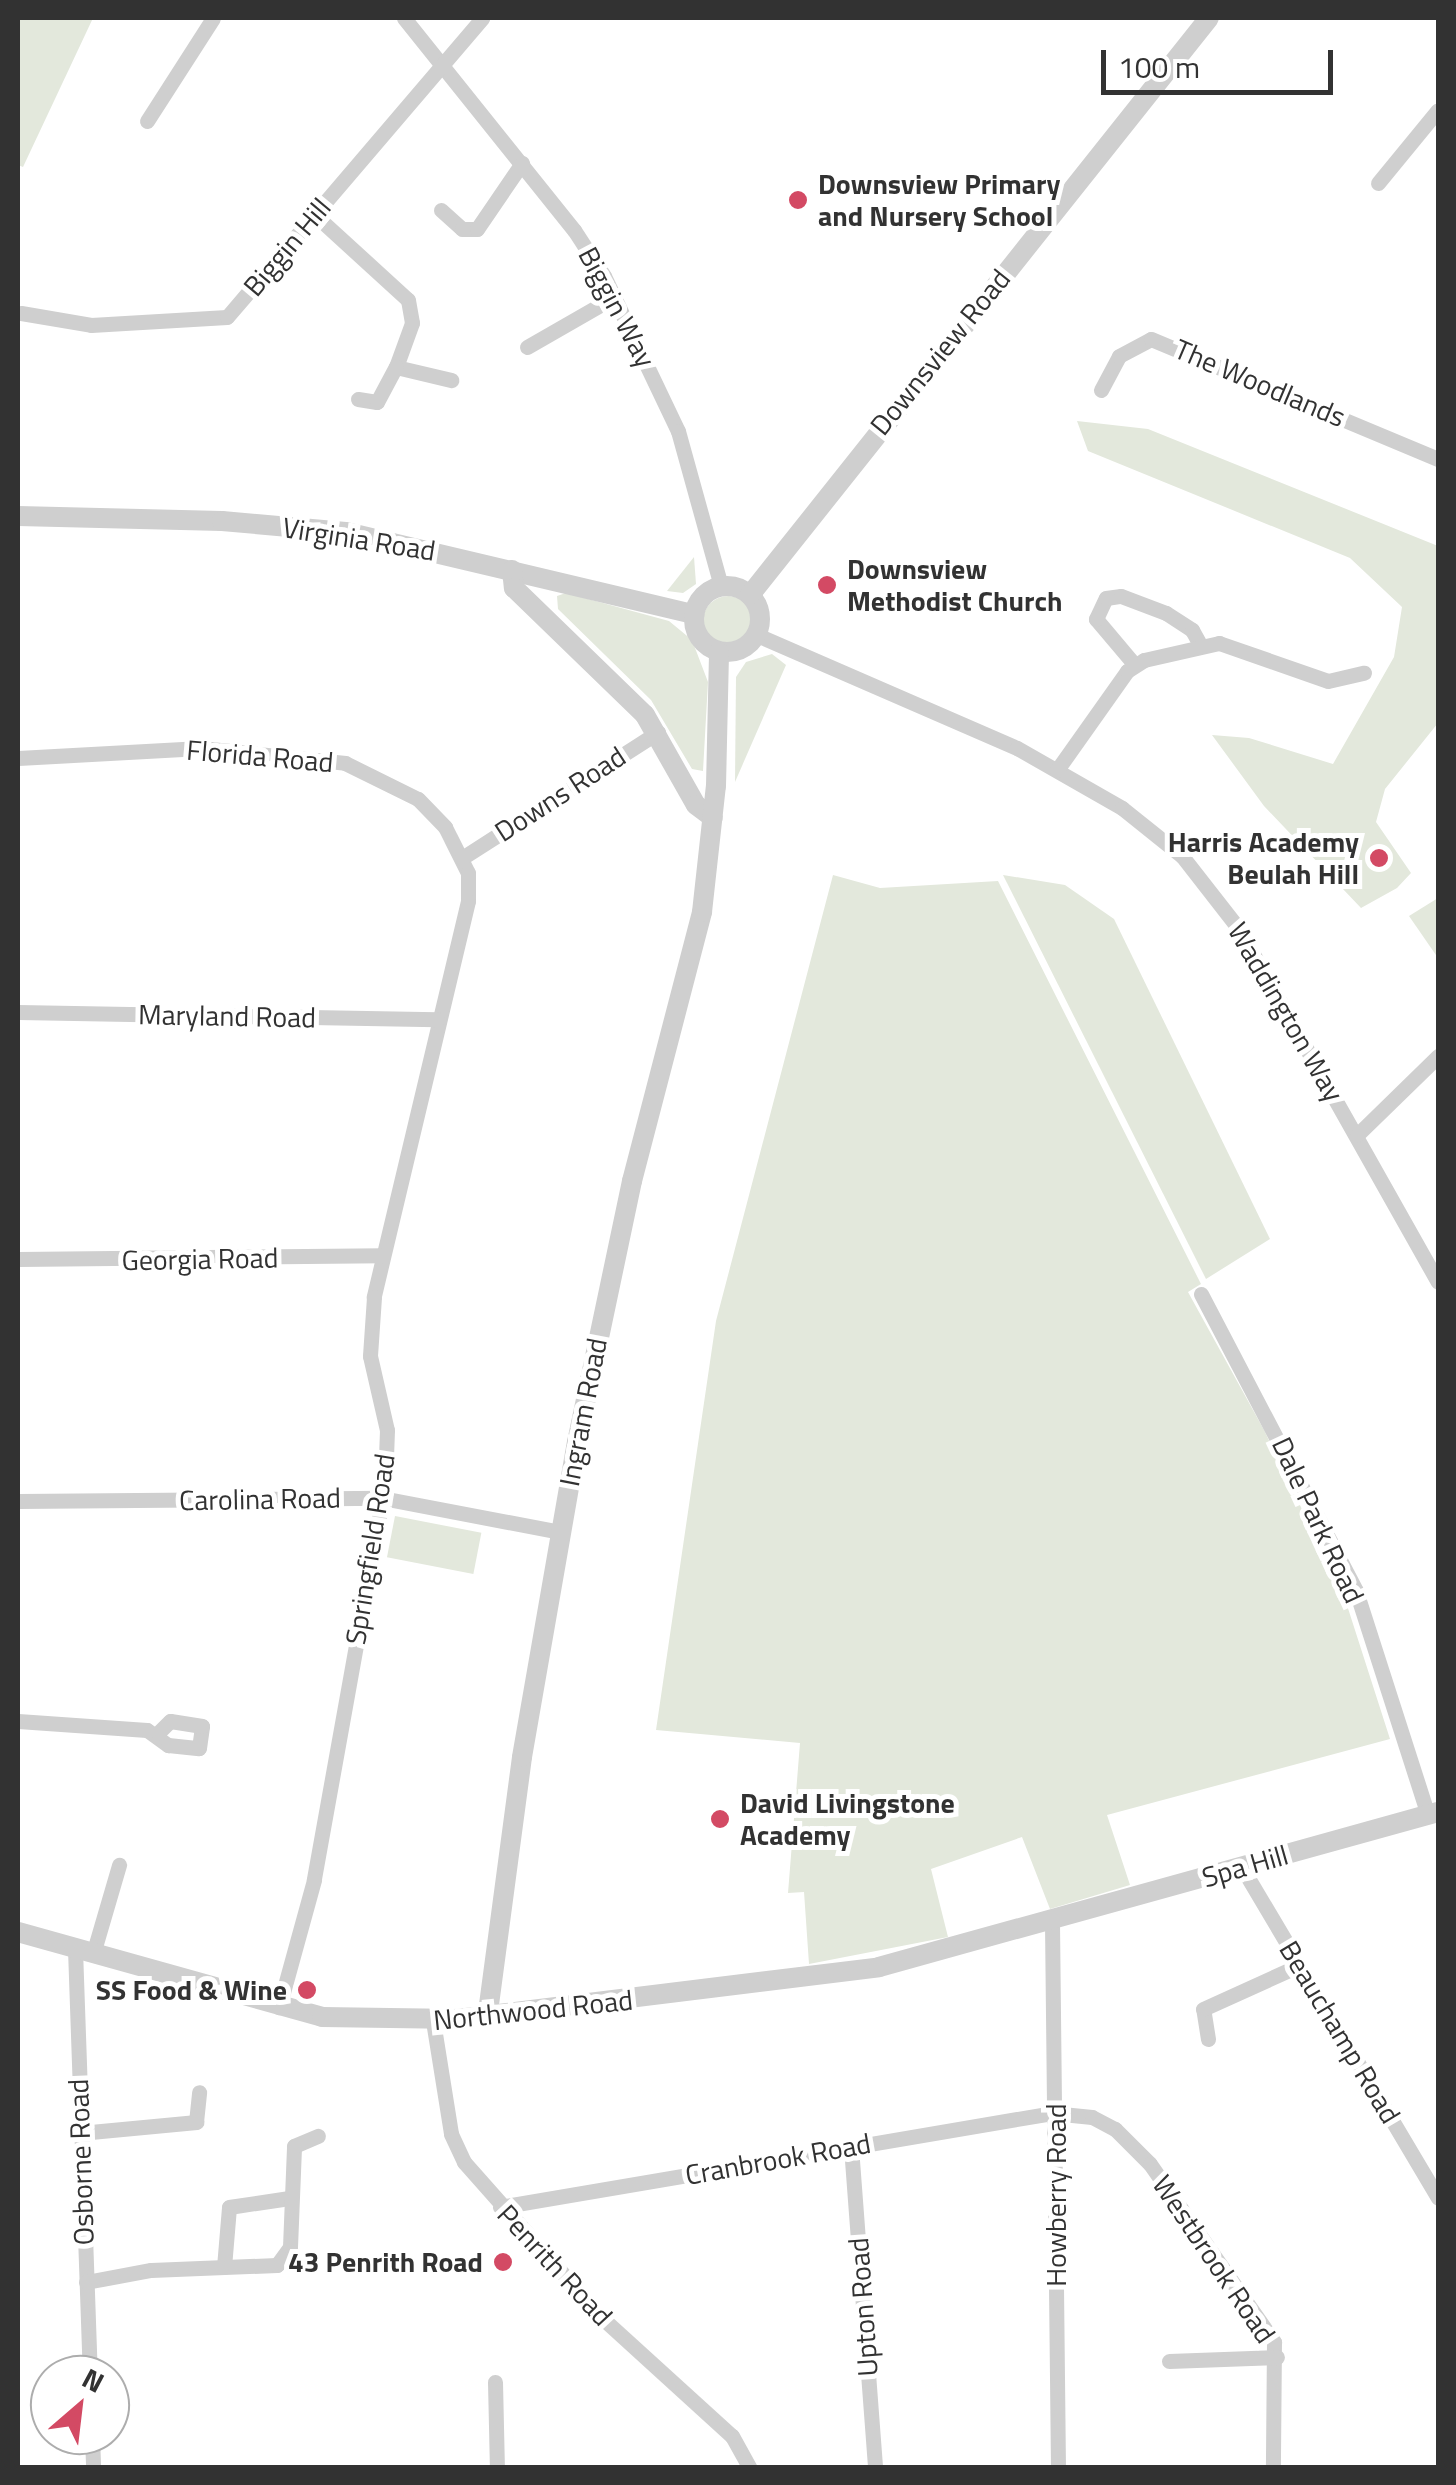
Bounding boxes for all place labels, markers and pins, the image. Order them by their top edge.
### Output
place label: Downsview Primary and Nursery School [818,167,1061,233]
marker: Downsview Primary and Nursery School [787,189,809,211]
place label: Downsview Methodist Church [847,552,1062,618]
marker: Downsview Methodist Church [816,574,838,596]
place label: Harris Academy Beulah Hill [1168,825,1359,891]
marker: Harris Academy Beulah Hill [1368,847,1390,869]
place label: David Livingstone Academy [740,1786,955,1852]
marker: David Livingstone Academy [709,1808,731,1830]
place label: SS Food & Wine [96,1973,287,2007]
marker: SS Food & Wine [296,1979,318,2001]
place label: 43 Penrith Road [288,2245,483,2279]
marker: 43 Penrith Road [492,2251,514,2273]

